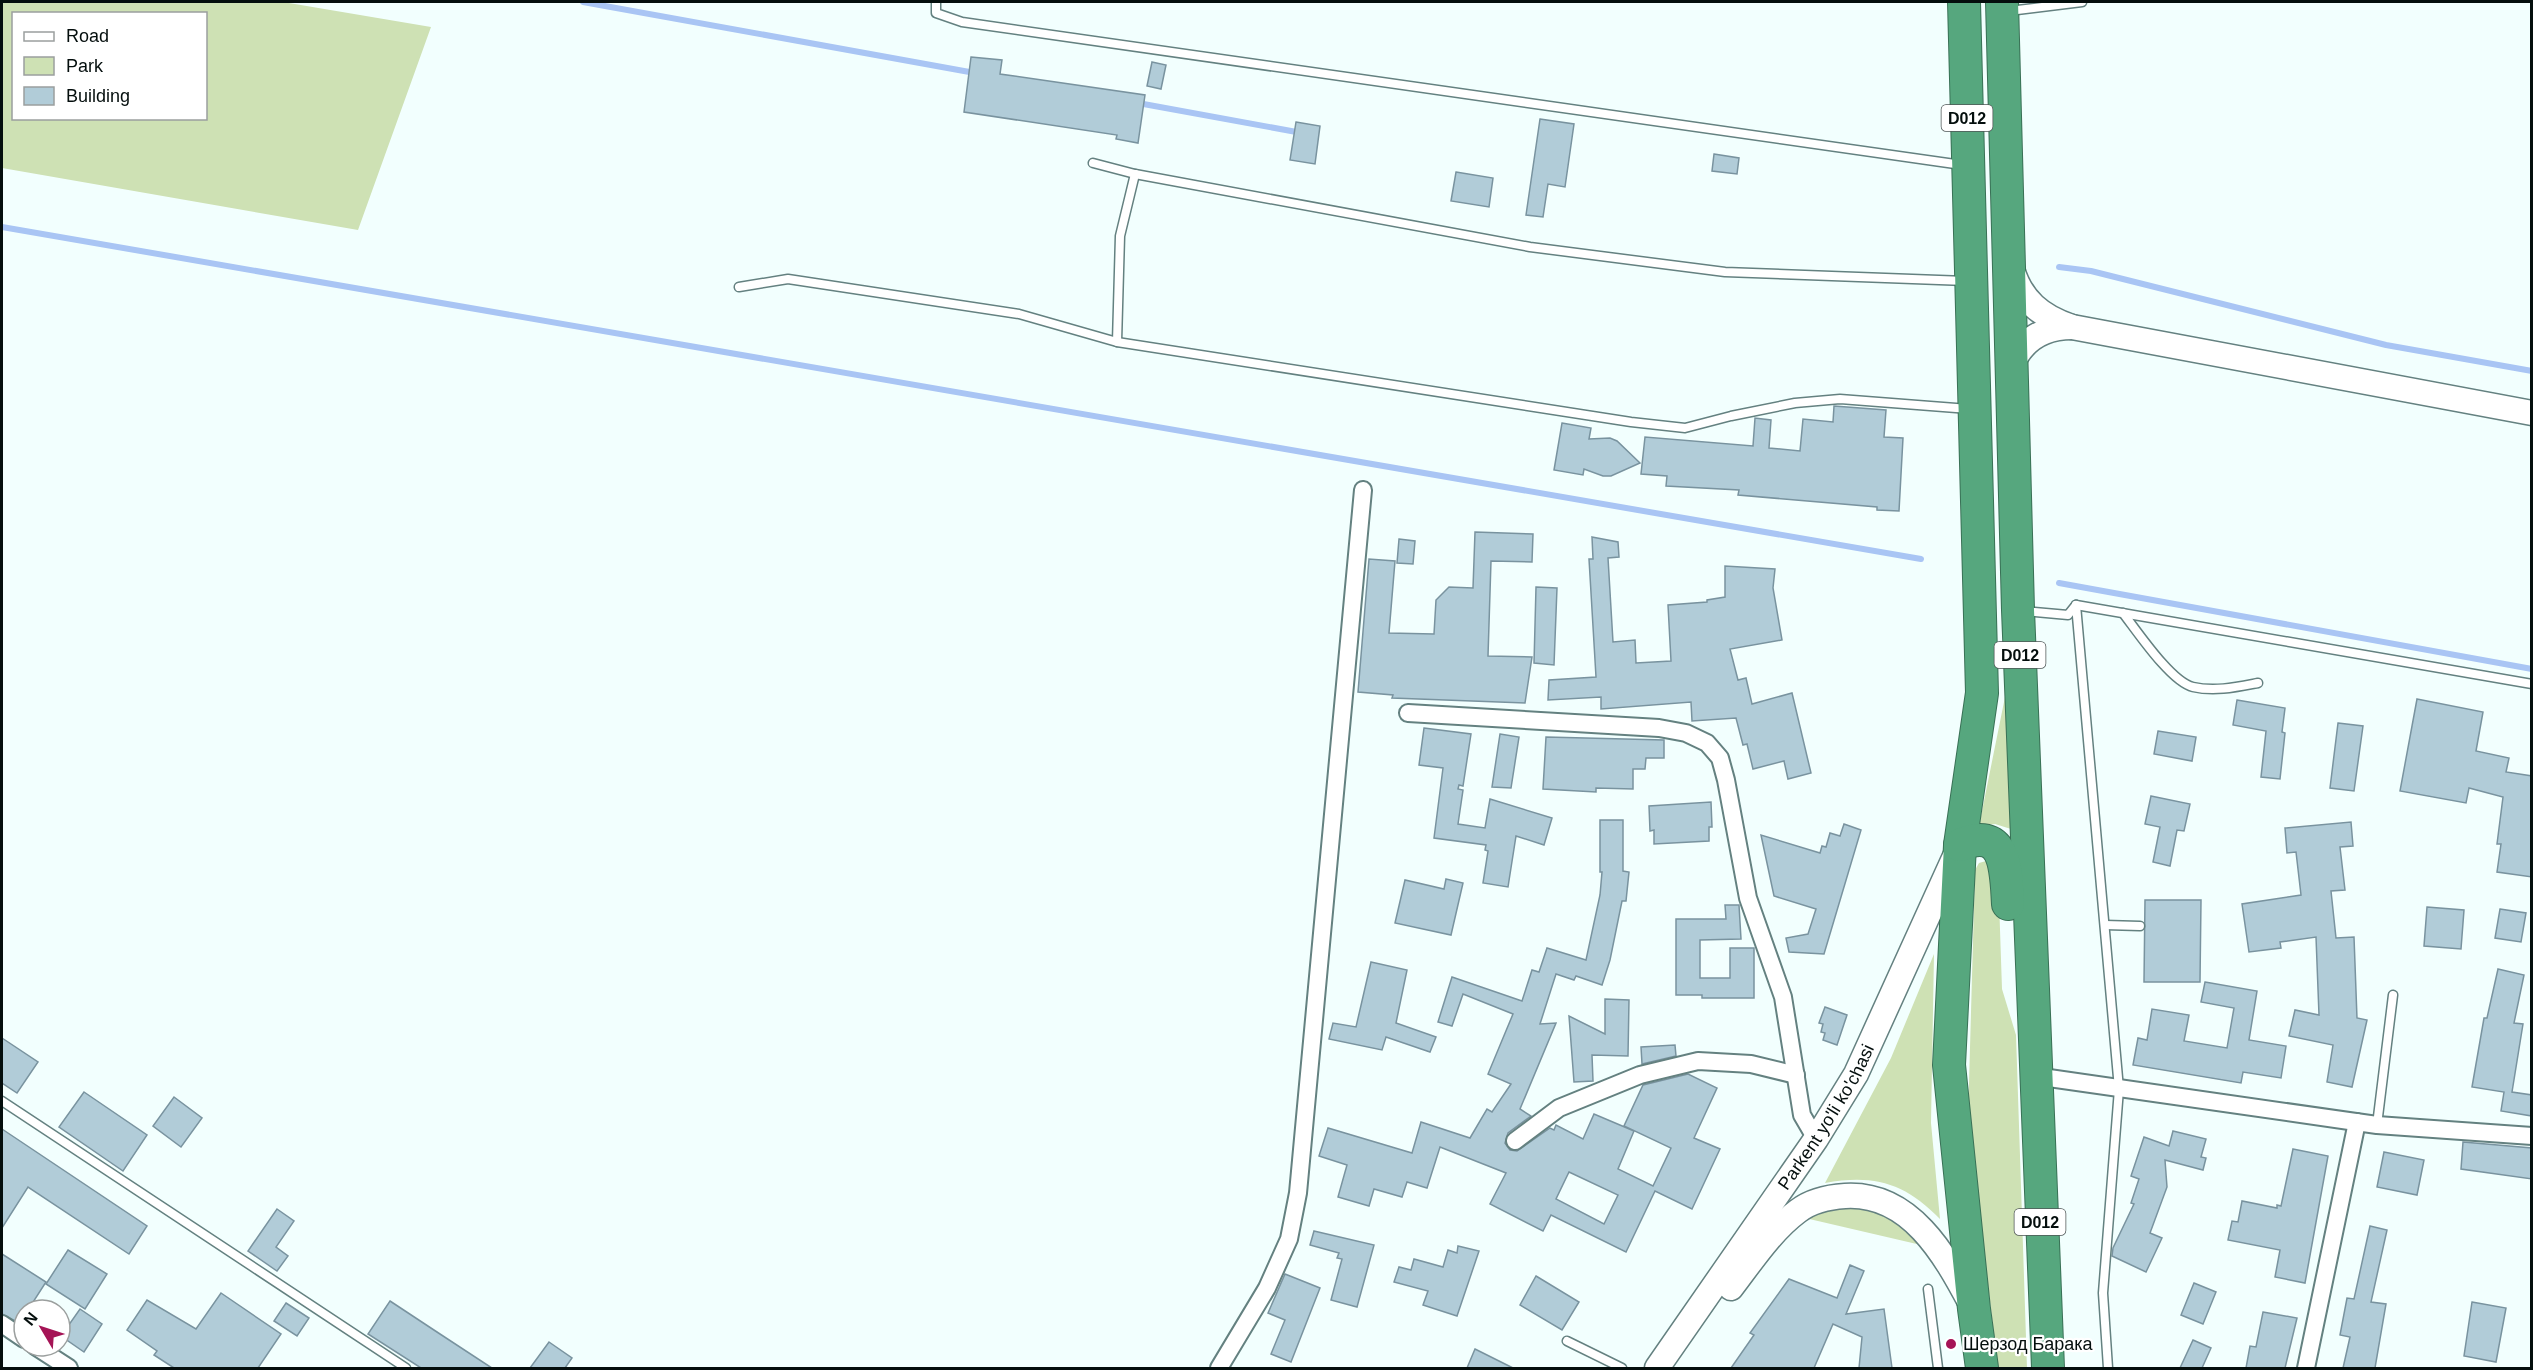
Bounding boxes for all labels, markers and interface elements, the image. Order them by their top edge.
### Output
legend [12,12,207,120]
text: Road [66,26,109,46]
text: Park [66,56,104,76]
text: Building [66,86,130,106]
road number: D012 [1942,105,1992,131]
road number: D012 [1994,642,2046,668]
street label: Parkent yo'li ko'chasi [1774,1041,1878,1193]
road number: D012 [2014,1209,2066,1235]
north arrow [12,1298,72,1358]
text: N [20,1309,41,1329]
place label: Шерзод Барака [1963,1334,2094,1354]
marker: Шерзод Барака [1944,1337,1958,1351]

